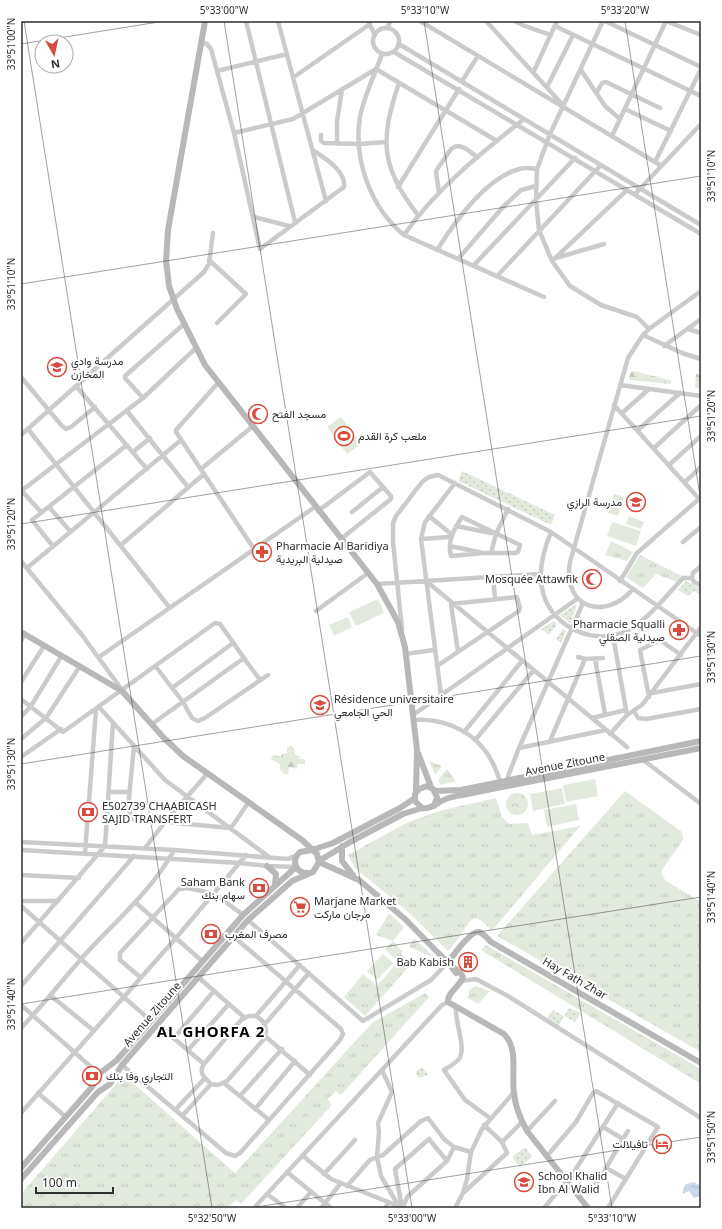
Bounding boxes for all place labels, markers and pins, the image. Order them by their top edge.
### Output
place label: مدرسة وادي المخازن [71,353,123,381]
school or university icon: مدرسة وادي المخازن [46,356,68,378]
mosque icon: مسجد الفتح [247,403,269,425]
place label: مسجد الفتح [272,406,326,422]
sports icon: ملعب كرة القدم [333,425,355,447]
place label: ملعب كرة القدم [358,428,427,444]
school or university icon: مدرسة الرازي [625,491,647,513]
place label: مدرسة الرازي [567,494,622,512]
place label: Pharmacie Al Baridiya صيدلية البريدية [276,538,389,566]
pharmacy icon: Pharmacie Al Baridiya صيدلية البريدية [251,541,273,563]
mosque icon: Mosquée Attawfik [581,568,603,590]
place label: Mosquée Attawfik [485,571,578,586]
place label: Pharmacie Squalli صيدلية الصقلي [573,616,665,647]
pharmacy icon: Pharmacie Squalli صيدلية الصقلي [668,619,690,641]
place label: Résidence universitaire الحي الجامعي [334,691,454,722]
school or university icon: Résidence universitaire الحي الجامعي [309,694,331,716]
place label: ES02739 CHAABICASH SAJID TRANSFERT [102,798,217,826]
bank icon: ES02739 CHAABICASH SAJID TRANSFERT [77,801,99,823]
place label: Saham Bank سهام بنك [181,874,245,903]
bank icon: Saham Bank سهام بنك [248,877,270,899]
place label: Marjane Market مرجان ماركت [314,893,396,921]
supermarket icon: Marjane Market مرجان ماركت [289,896,311,918]
bank icon: مصرف المغرب [200,923,222,945]
place label: مصرف المغرب [225,926,288,941]
building icon: Bab Kabish [457,951,479,973]
place label: Bab Kabish [396,954,454,969]
bank icon: التجاري وفا بنك [81,1065,103,1087]
place label: التجاري وفا بنك [106,1068,173,1086]
hotel icon: تافيلالت [651,1133,673,1155]
place label: تافيلالت [612,1136,648,1151]
place label: School Khalid Ibn Al Walid [538,1168,607,1196]
school or university icon: School Khalid Ibn Al Walid [513,1171,535,1193]

